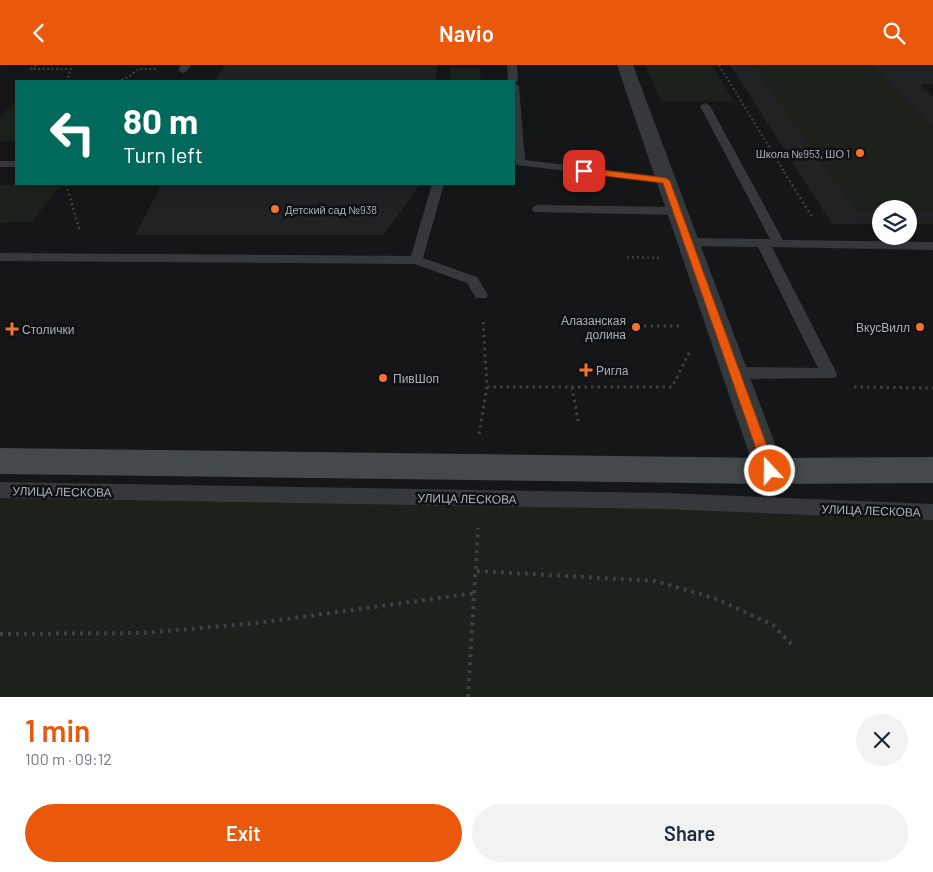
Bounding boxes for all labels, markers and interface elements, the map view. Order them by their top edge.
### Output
icon: back [25,19,53,47]
icon: search [880,19,908,47]
text: Navio [439,20,494,46]
text: 80 m [123,99,198,141]
icon: left [40,100,105,165]
text: Turn left [123,141,203,167]
place label: Школа №953, ШО 1 [756,147,850,160]
marker: Школа №953, ШО 1 [854,147,866,159]
pin [563,150,605,192]
icon: arrive [570,157,598,185]
map controls [872,200,917,245]
button: layers [872,200,917,245]
marker: Детский сад №938 [269,203,281,215]
place label: Детский сад №938 [285,203,377,216]
place label: Алазанская долина [561,313,626,342]
place label: ВкусВилл [856,320,910,335]
marker: Алазанская долина [630,321,642,333]
marker: ВкусВилл [914,321,926,333]
place label: Столички [22,322,74,336]
marker: Столички [6,323,18,335]
place label: Ригла [596,363,629,377]
marker: Ригла [580,364,592,376]
place label: ПивШоп [393,371,439,385]
marker: ПивШоп [377,372,389,384]
position arrow [743,444,795,496]
street label: УЛИЦА ЛЕСКОВА [12,483,112,500]
street label: УЛИЦА ЛЕСКОВА [417,490,517,507]
street label: УЛИЦА ЛЕСКОВА [821,501,921,520]
text: 1 min [25,712,90,748]
button: close [856,714,908,766]
text: 100 m · 09:12 [25,749,112,768]
button: Exit [25,804,462,862]
button: Share [472,804,908,862]

